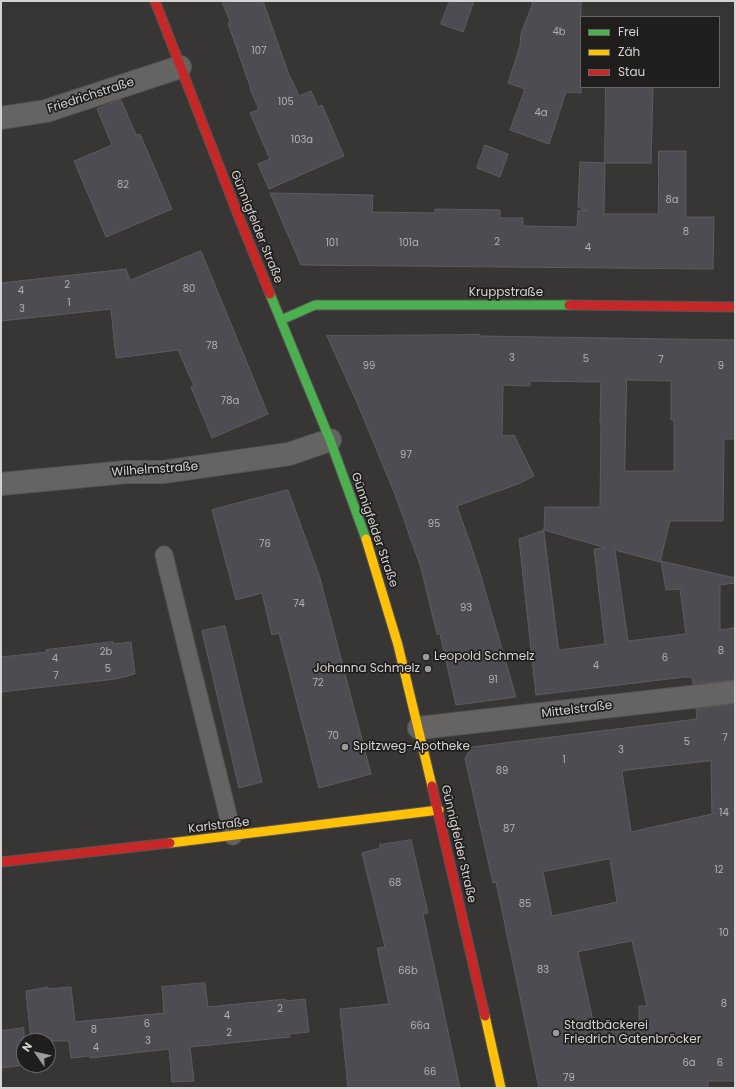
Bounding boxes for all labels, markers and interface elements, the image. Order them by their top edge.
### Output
legend [580,16,720,88]
text: Frei [618,23,639,40]
house number: 4b [552,26,566,38]
text: Zäh [618,43,640,60]
house number: 107 [252,45,266,57]
text: Stau [618,63,645,80]
street label: Friedrichstraße [46,75,136,117]
house number: 105 [278,96,294,108]
house number: 4a [534,107,548,119]
house number: 103a [291,134,313,146]
street label: Günnigfelder Straße [227,168,285,286]
house number: 82 [117,179,129,191]
house number: 8a [665,194,679,206]
house number: 8 [683,226,689,238]
house number: 2 [494,236,500,248]
house number: 101 [326,237,338,249]
house number: 101a [399,237,419,249]
house number: 4 [585,242,591,254]
house number: 2 [64,279,70,291]
house number: 80 [183,283,195,295]
house number: 4 [18,285,24,297]
street label: Kruppstraße [469,286,543,300]
house number: 1 [67,297,71,309]
house number: 3 [19,303,25,315]
house number: 78 [206,340,218,352]
house number: 3 [509,352,515,364]
house number: 5 [583,353,589,365]
house number: 7 [658,354,664,366]
house number: 99 [363,360,375,372]
house number: 9 [718,360,724,372]
house number: 78a [221,395,239,407]
house number: 97 [400,449,412,461]
street label: Wilhelmstraße [111,460,199,480]
street label: Günnigfelder Straße [348,471,400,589]
house number: 95 [428,518,440,530]
house number: 76 [259,538,271,550]
house number: 74 [293,598,305,610]
house number: 93 [460,602,472,614]
house number: 8 [718,645,724,657]
house number: 2b [100,646,112,658]
place label: Leopold Schmelz [434,650,535,664]
marker: Leopold Schmelz [421,652,431,662]
house number: 6 [662,652,668,664]
house number: 4 [52,653,58,665]
house number: 4 [593,660,599,672]
place label: Johanna Schmelz [313,662,420,676]
house number: 5 [105,663,111,675]
marker: Johanna Schmelz [423,664,433,674]
house number: 7 [53,670,59,682]
house number: 91 [488,674,498,686]
house number: 72 [312,677,324,689]
street label: Mittelstraße [541,699,613,721]
house number: 70 [327,730,339,742]
house number: 7 [722,732,728,744]
house number: 5 [684,736,690,748]
place label: Spitzweg-Apotheke [353,740,470,754]
marker: Spitzweg-Apotheke [340,742,350,752]
house number: 3 [618,744,624,756]
house number: 1 [562,754,566,766]
house number: 89 [496,765,508,777]
street label: Günnigfelder Straße [437,784,479,904]
house number: 14 [719,807,729,819]
street label: Karlstraße [188,815,250,837]
house number: 87 [503,823,515,835]
house number: 12 [715,864,723,876]
house number: 68 [389,877,401,889]
house number: 85 [519,898,531,910]
house number: 10 [719,927,729,939]
house number: 83 [537,964,549,976]
house number: 66b [398,965,418,977]
house number: 8 [721,998,727,1010]
house number: 2 [277,1003,283,1015]
house number: 4 [224,1010,230,1022]
house number: 6 [144,1018,150,1030]
place label: Stadtbäckerei Friedrich Gatenbröcker [564,1019,701,1047]
house number: 66a [410,1020,430,1032]
house number: 8 [91,1024,97,1036]
house number: 2 [226,1027,232,1039]
marker: Stadtbäckerei Friedrich Gatenbröcker [551,1028,561,1038]
north arrow [16,1033,56,1073]
house number: 3 [145,1035,151,1047]
text: N [18,1039,36,1055]
house number: 4 [93,1042,99,1054]
house number: 6a [682,1057,696,1069]
house number: 6 [717,1057,723,1069]
house number: 66 [424,1066,436,1078]
house number: 79 [563,1072,575,1084]

